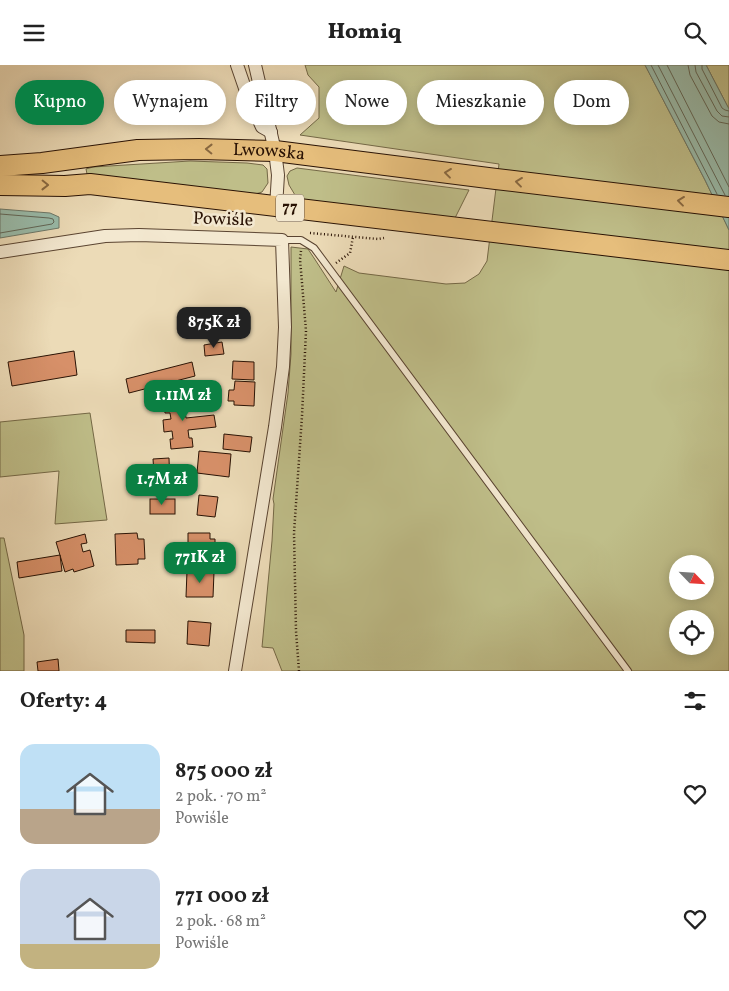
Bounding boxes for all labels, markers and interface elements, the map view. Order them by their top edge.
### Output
text: Homiq [328,17,401,48]
icon: menu [20,19,48,47]
icon: search [681,19,709,47]
chip: Kupno [15,80,104,125]
chip: Wynajem [114,80,226,125]
chip: Filtry [236,80,316,125]
chip: Nowe [326,80,407,125]
chip: Mieszkanie [417,80,544,125]
chip: Dom [554,80,629,125]
street label: Lwowska [232,137,307,167]
one-way arrow [204,144,212,154]
one-way arrow [444,168,452,179]
one-way arrow [515,177,523,188]
one-way arrow [42,180,49,190]
road number: 77 [276,195,304,221]
one-way arrow [676,196,684,207]
street label: Powiśle [192,206,254,234]
pin: 875K zł [168,307,260,349]
text: 875K zł [188,312,240,334]
pin: 1.11M zł [131,379,235,422]
text: 1.11M zł [155,385,211,407]
pin: 1.7M zł [116,463,208,506]
text: 1.7M zł [137,469,187,491]
pin: 771K zł [154,541,246,584]
text: 771K zł [175,547,225,569]
north arrow [669,555,714,600]
map controls [669,555,714,655]
button: locate [669,610,714,655]
text: Oferty: 4 [20,687,107,716]
icon: filters [681,687,709,715]
text: 875 000 zł [175,757,272,786]
icon: home [60,764,120,824]
icon: heart [681,780,709,808]
text: 2 pok. · 70 m² [175,786,266,808]
text: Powiśle [175,808,229,830]
text: 771 000 zł [175,882,269,911]
icon: home [60,889,120,949]
icon: heart [681,905,709,933]
text: 2 pok. · 68 m² [175,911,266,933]
text: Powiśle [175,933,229,955]

